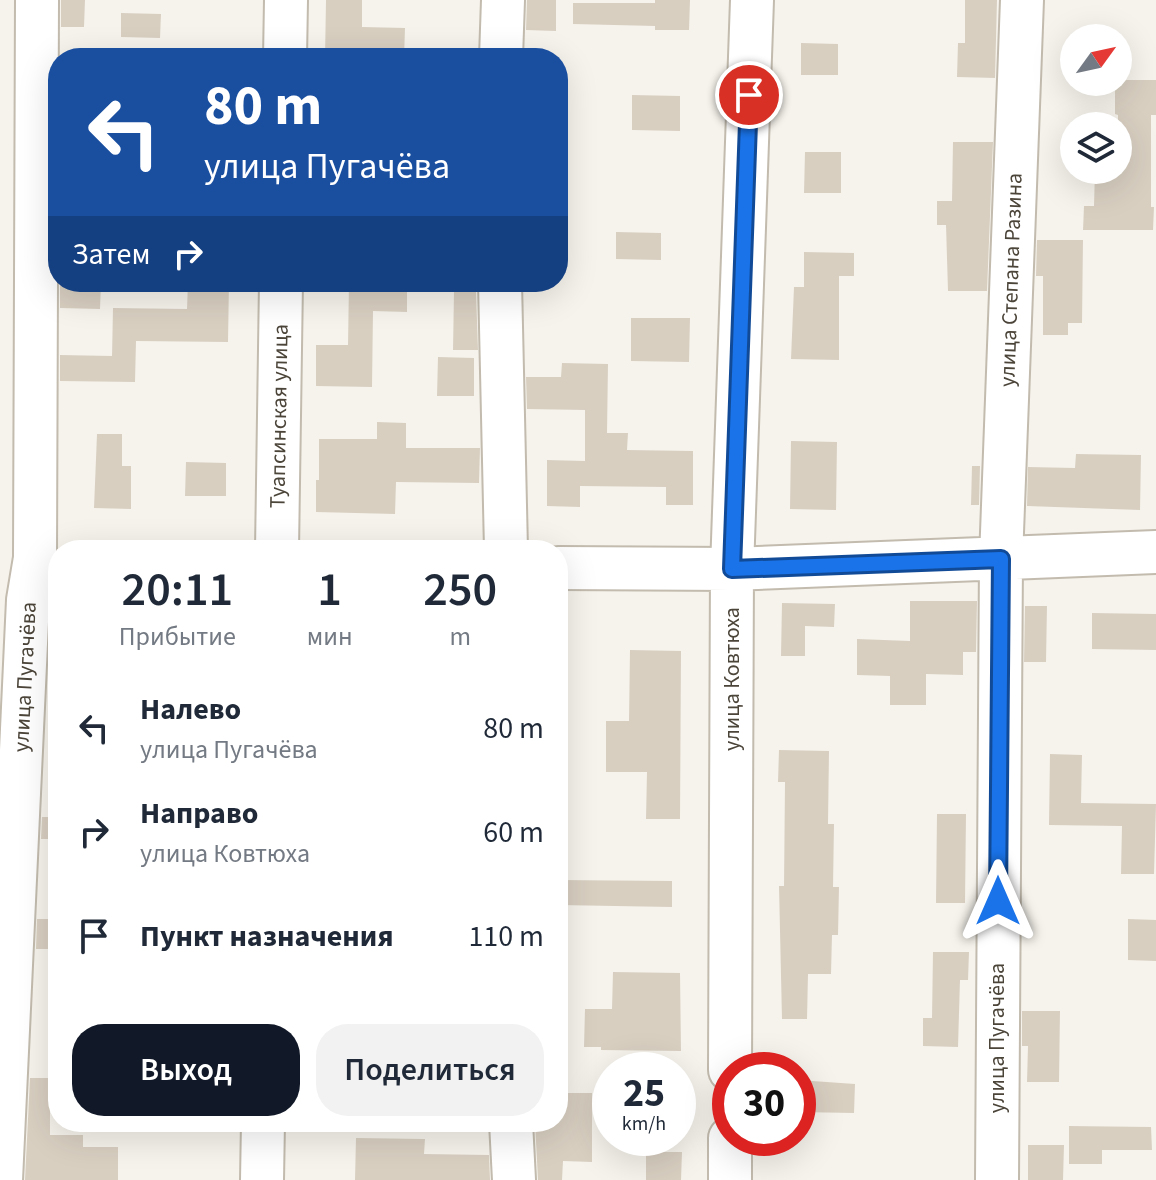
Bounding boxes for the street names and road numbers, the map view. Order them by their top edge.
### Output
street label: улица Степана Разина [991,172,1031,388]
street label: Туапсинская улица [261,324,297,508]
street label: улица Пугачёва [5,601,45,753]
street label: улица Ковтюха [716,607,748,751]
street label: улица Пугачёва [981,963,1013,1113]

